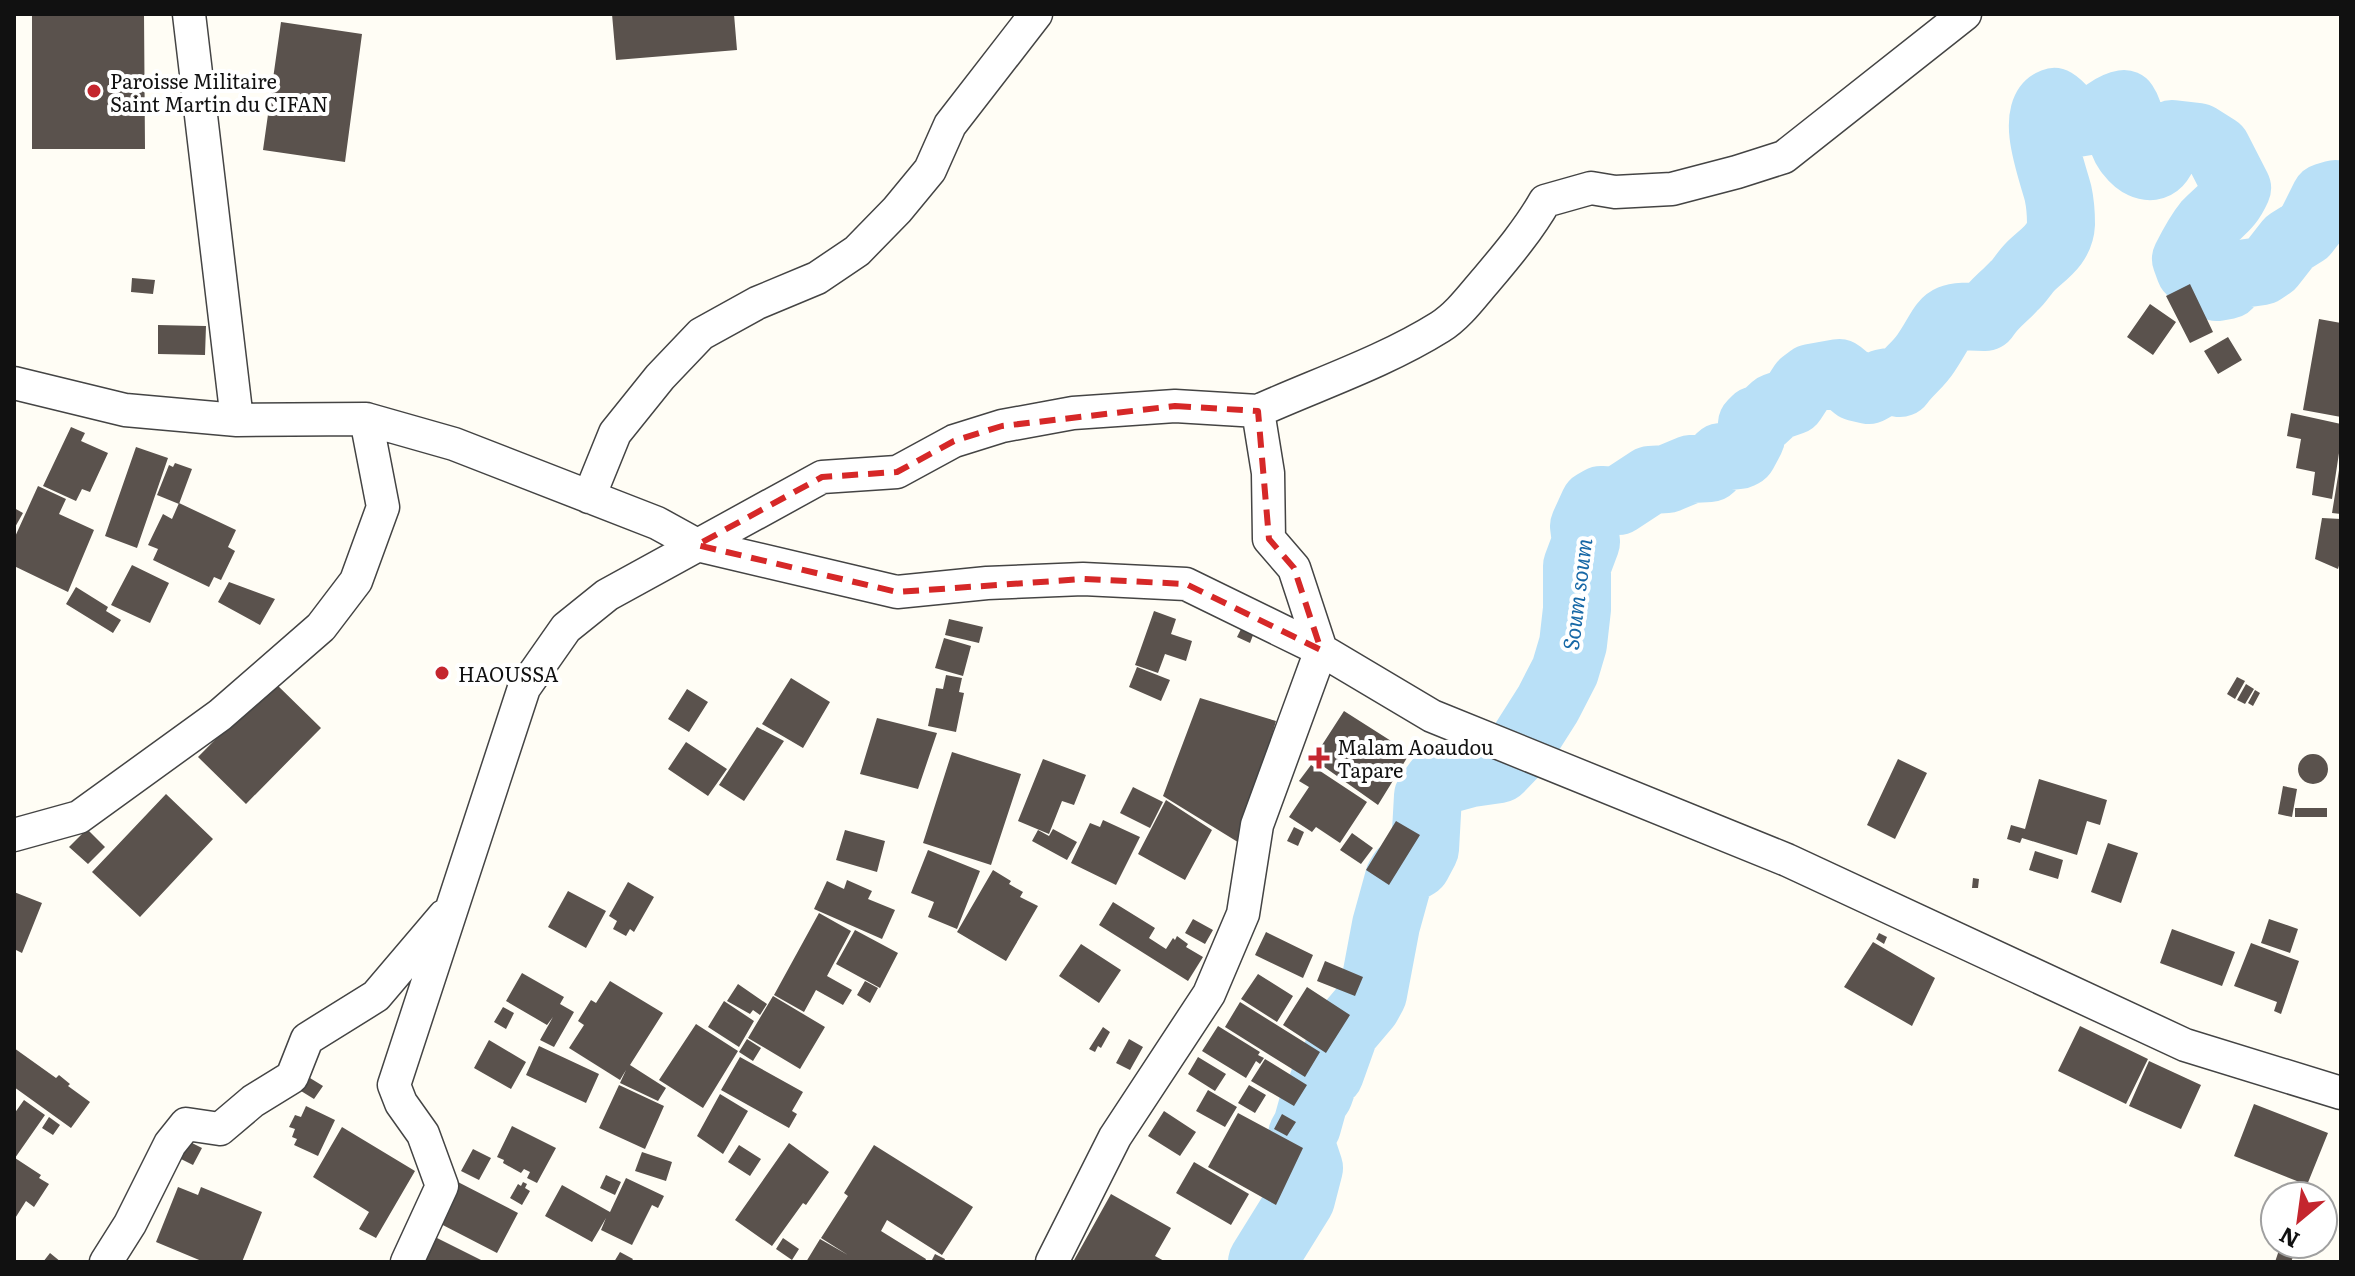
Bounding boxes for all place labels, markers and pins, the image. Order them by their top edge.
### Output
place label: Paroisse Militaire Saint Martin du CIFAN [110,65,328,118]
marker: Paroisse Militaire Saint Martin du CIFAN [85,82,103,100]
place label: HAOUSSA [458,658,559,688]
marker: HAOUSSA [433,664,451,682]
place label: Malam Aoaudou Tapare [1337,731,1494,784]
marker: Malam Aoaudou Tapare [1308,747,1330,769]

